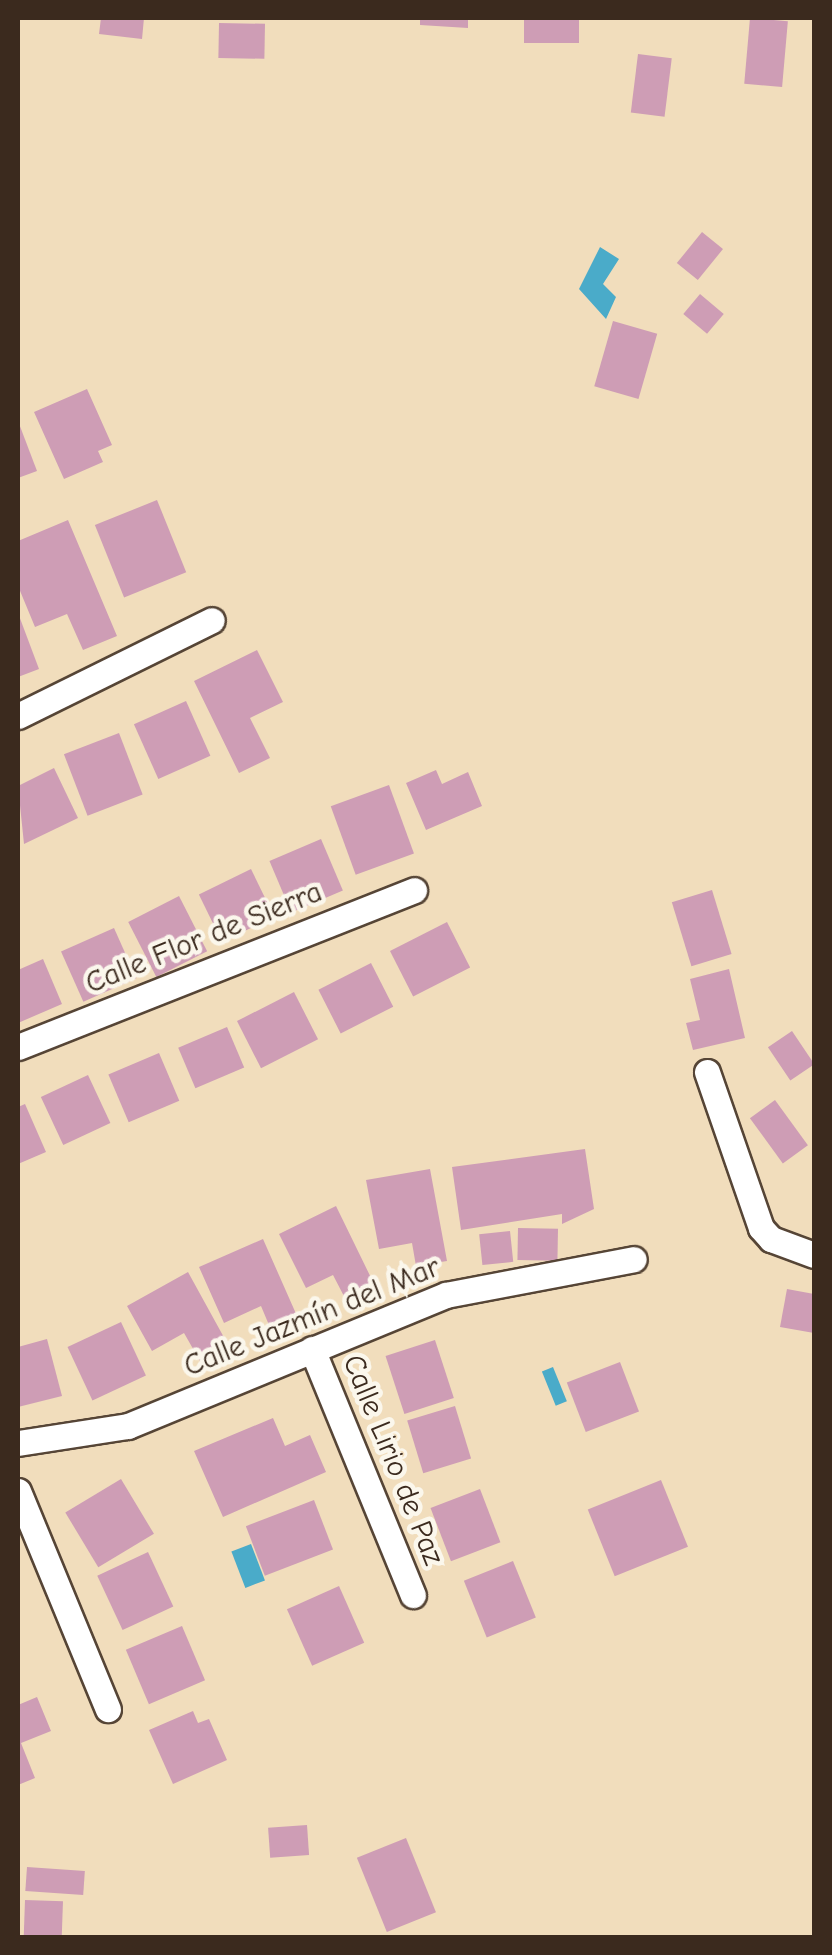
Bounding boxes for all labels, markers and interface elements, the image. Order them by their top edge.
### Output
street label: Calle Flor de Sierra [81,874,327,1002]
street label: Calle Jazmín del Mar [179,1249,445,1385]
street label: Calle Lirio de Paz [334,1350,452,1570]

